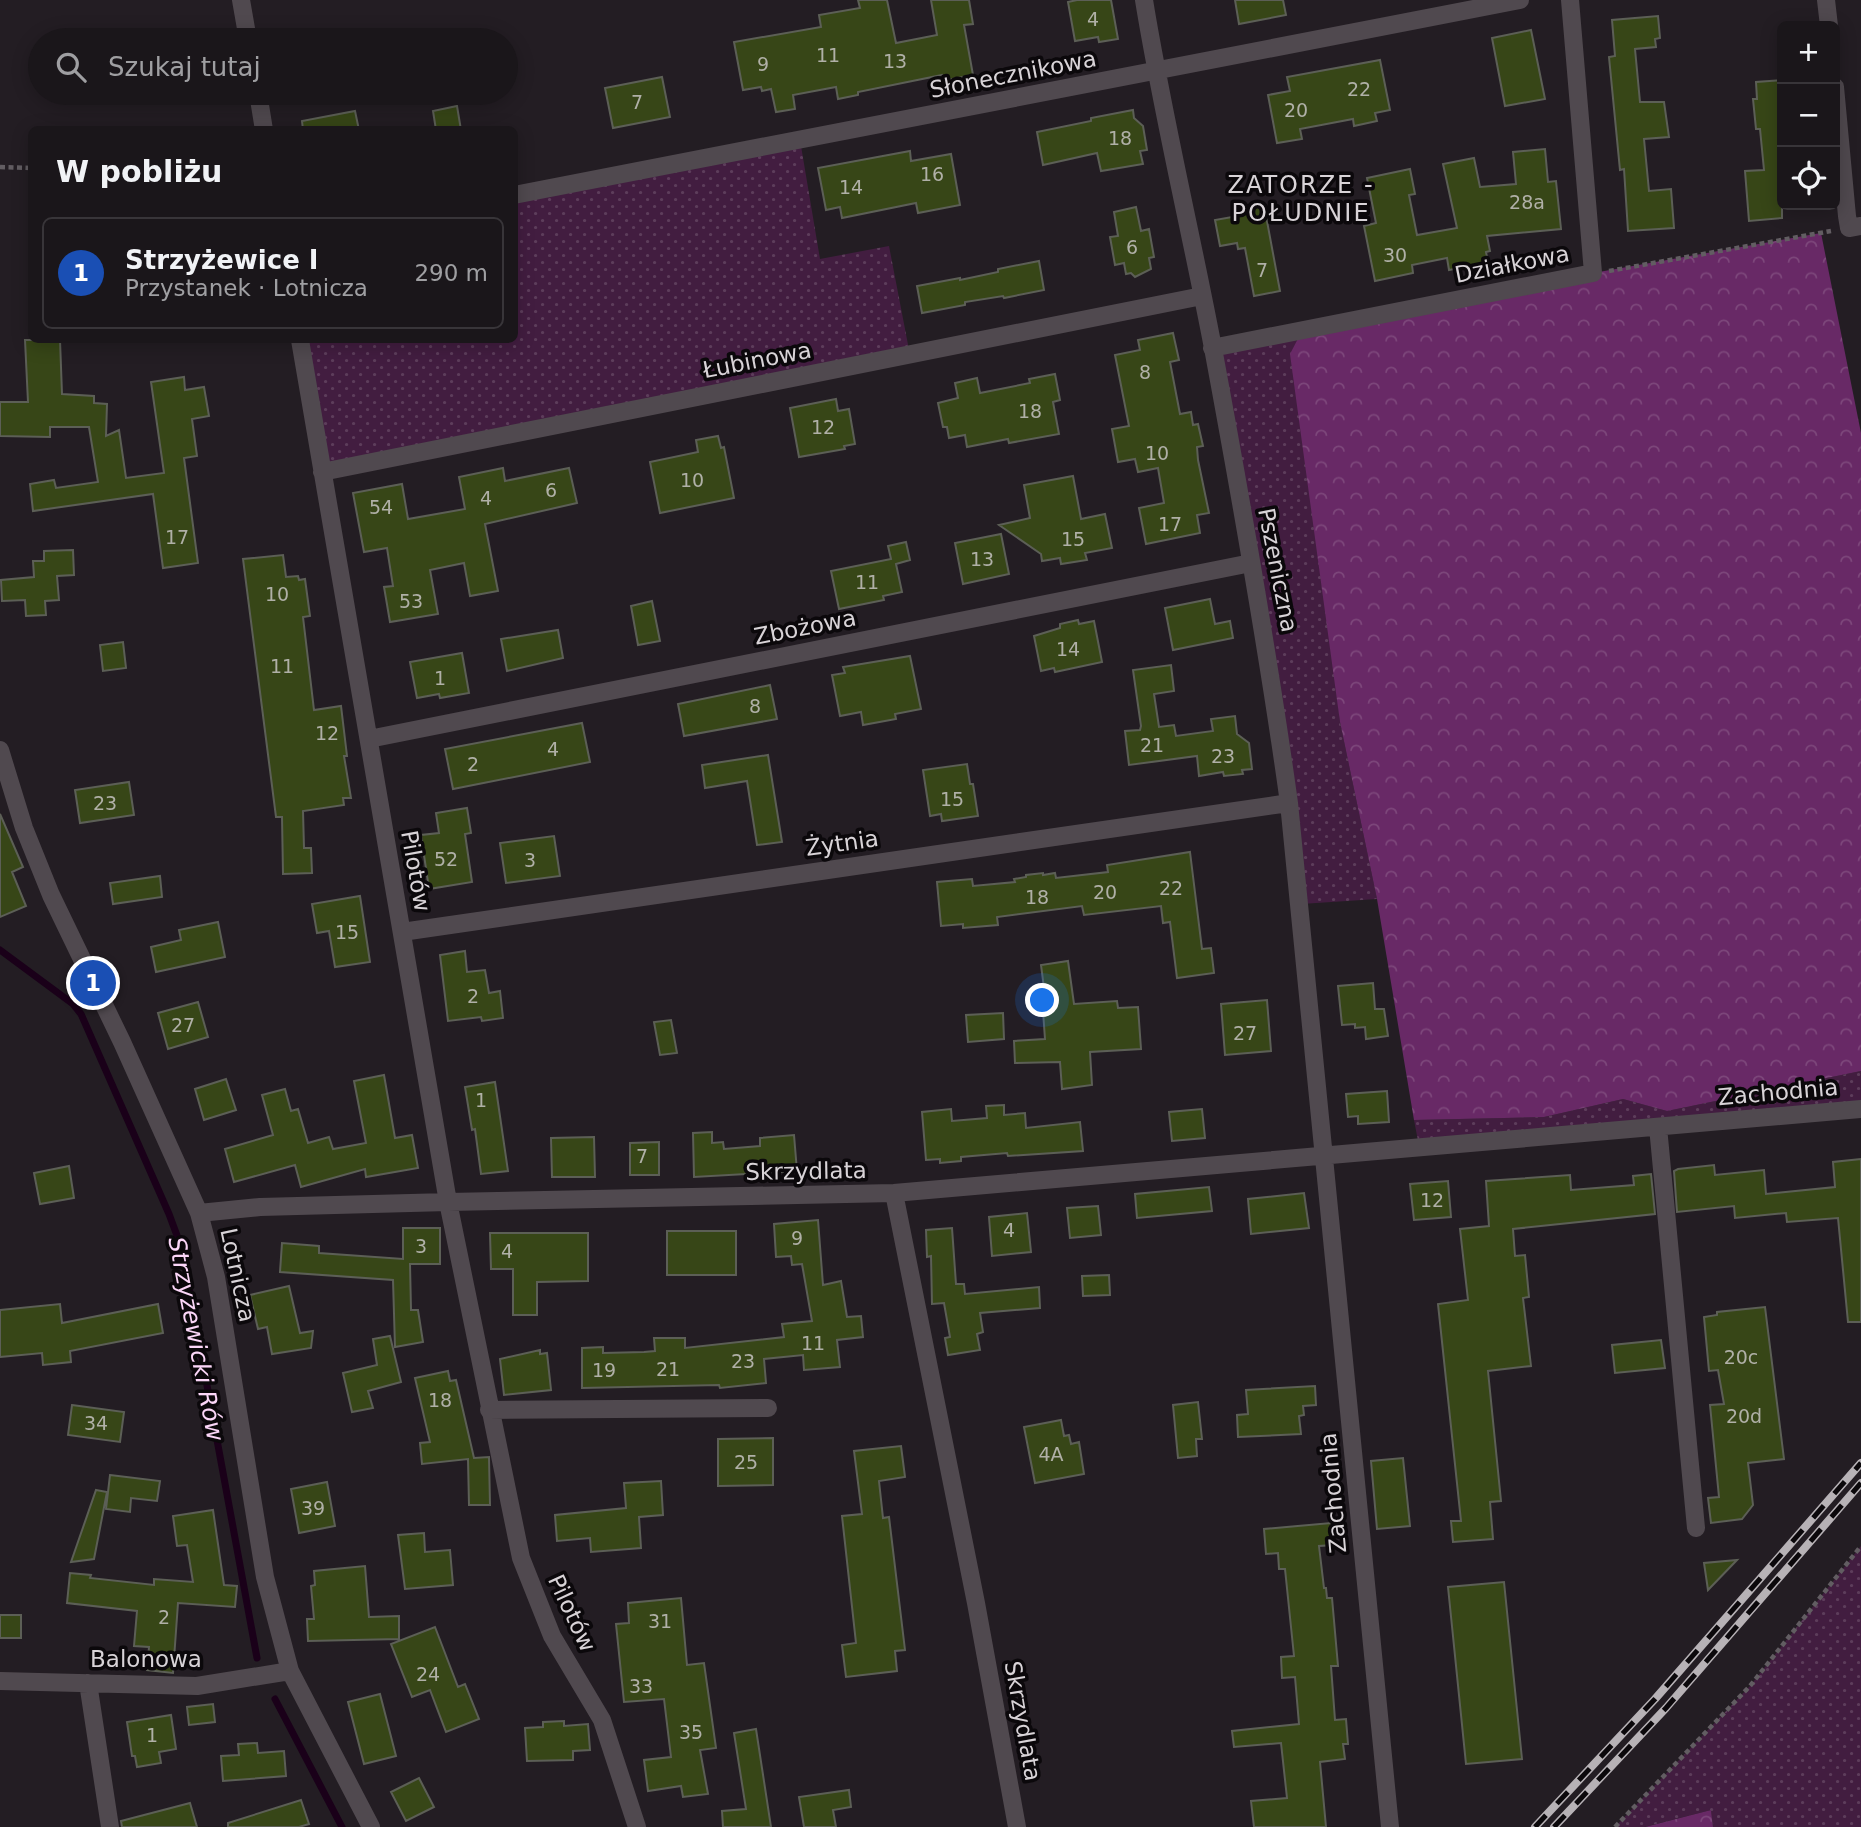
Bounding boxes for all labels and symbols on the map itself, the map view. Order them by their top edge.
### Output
house number: 4 [1087,8,1099,30]
house number: 11 [816,44,840,66]
street label: Słonecznikowa [928,45,1098,103]
house number: 13 [883,50,907,72]
house number: 9 [757,53,769,75]
house number: 22 [1347,78,1371,100]
house number: 7 [631,91,643,113]
house number: 20 [1284,99,1308,121]
house number: 18 [1108,127,1132,149]
house number: 16 [920,163,944,185]
district label: ZATORZE - POŁUDNIE [1227,171,1375,227]
house number: 14 [839,176,863,198]
house number: 28a [1509,191,1545,213]
house number: 6 [1126,236,1138,258]
street label: Działkowa [1452,240,1572,288]
house number: 30 [1383,244,1407,266]
house number: 7 [1256,259,1268,281]
street label: Łubinowa [700,337,814,383]
house number: 8 [1139,361,1151,383]
house number: 18 [1018,400,1042,422]
house number: 12 [811,416,835,438]
house number: 10 [1145,442,1169,464]
house number: 10 [680,469,704,491]
house number: 6 [545,479,557,501]
house number: 4 [480,487,492,509]
house number: 54 [369,496,393,518]
street label: Pszeniczna [1253,506,1303,634]
house number: 17 [1158,513,1182,535]
house number: 17 [165,526,189,548]
house number: 15 [1061,528,1085,550]
house number: 13 [970,548,994,570]
house number: 11 [855,571,879,593]
house number: 10 [265,583,289,605]
house number: 53 [399,590,423,612]
street label: Zbożowa [752,604,858,650]
house number: 14 [1056,638,1080,660]
house number: 11 [270,655,294,677]
house number: 1 [434,667,446,689]
house number: 8 [749,695,761,717]
house number: 12 [315,722,339,744]
house number: 21 [1140,734,1164,756]
house number: 4 [547,738,559,760]
house number: 23 [1211,745,1235,767]
house number: 2 [467,753,479,775]
house number: 15 [940,788,964,810]
house number: 23 [93,792,117,814]
street label: Żytnia [804,824,880,861]
street label: Pilotów [396,828,436,914]
house number: 52 [434,848,458,870]
house number: 3 [524,849,536,871]
house number: 22 [1159,877,1183,899]
house number: 20 [1093,881,1117,903]
house number: 18 [1025,886,1049,908]
house number: 15 [335,921,359,943]
pin: 1 [70,957,116,1009]
your location [1025,983,1059,1017]
house number: 2 [467,985,479,1007]
house number: 27 [171,1014,195,1036]
house number: 27 [1233,1022,1257,1044]
street label: Zachodnia [1717,1074,1839,1110]
house number: 1 [475,1089,487,1111]
house number: 7 [636,1145,648,1167]
street label: Skrzydlata [745,1157,867,1185]
house number: 12 [1420,1189,1444,1211]
house number: 4 [1003,1219,1015,1241]
street label: Lotnicza [215,1226,261,1324]
house number: 9 [791,1227,803,1249]
water label: Strzyżewicki Rów [162,1235,230,1444]
house number: 3 [415,1235,427,1257]
house number: 4 [501,1240,513,1262]
house number: 11 [801,1332,825,1354]
house number: 20c [1724,1346,1758,1368]
house number: 23 [731,1350,755,1372]
house number: 21 [656,1358,680,1380]
house number: 19 [592,1359,616,1381]
house number: 18 [428,1389,452,1411]
house number: 20d [1726,1405,1762,1427]
house number: 34 [84,1412,108,1434]
street label: Zachodnia [1315,1432,1351,1554]
house number: 4A [1038,1443,1064,1465]
house number: 25 [734,1451,758,1473]
house number: 39 [301,1497,325,1519]
street label: Pilotów [543,1570,601,1656]
house number: 2 [158,1606,170,1628]
house number: 31 [648,1610,672,1632]
street label: Balonowa [90,1646,202,1672]
street label: Skrzydlata [1000,1659,1046,1783]
house number: 24 [416,1663,440,1685]
house number: 33 [629,1675,653,1697]
house number: 35 [679,1721,703,1743]
house number: 1 [146,1724,158,1746]

